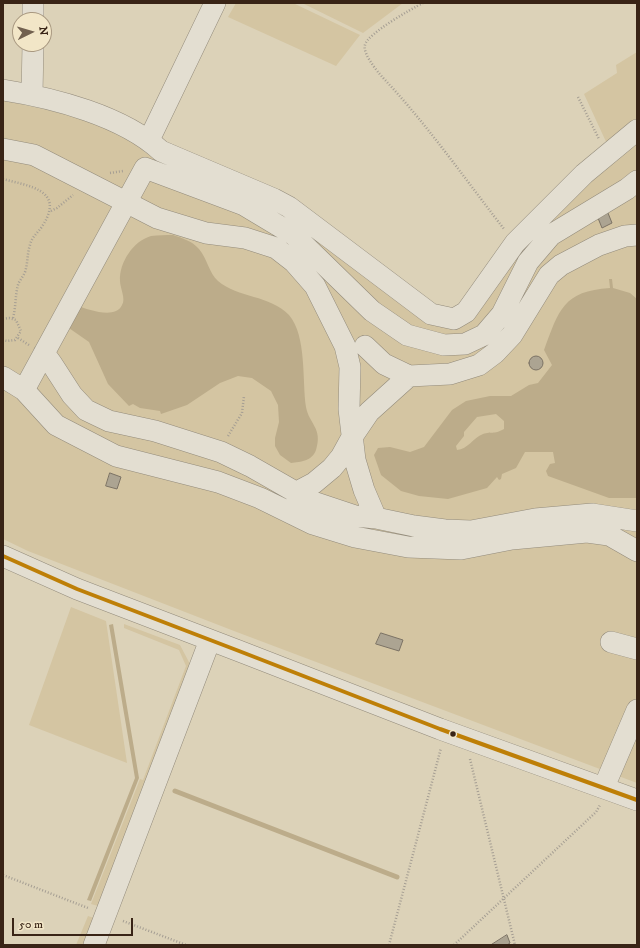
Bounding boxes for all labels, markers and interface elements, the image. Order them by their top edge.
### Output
north arrow [12,12,52,52]
text: N [36,26,50,36]
unlabelled marker [448,729,458,739]
scale bar [14,910,135,936]
text: 50 m [19,917,43,932]

